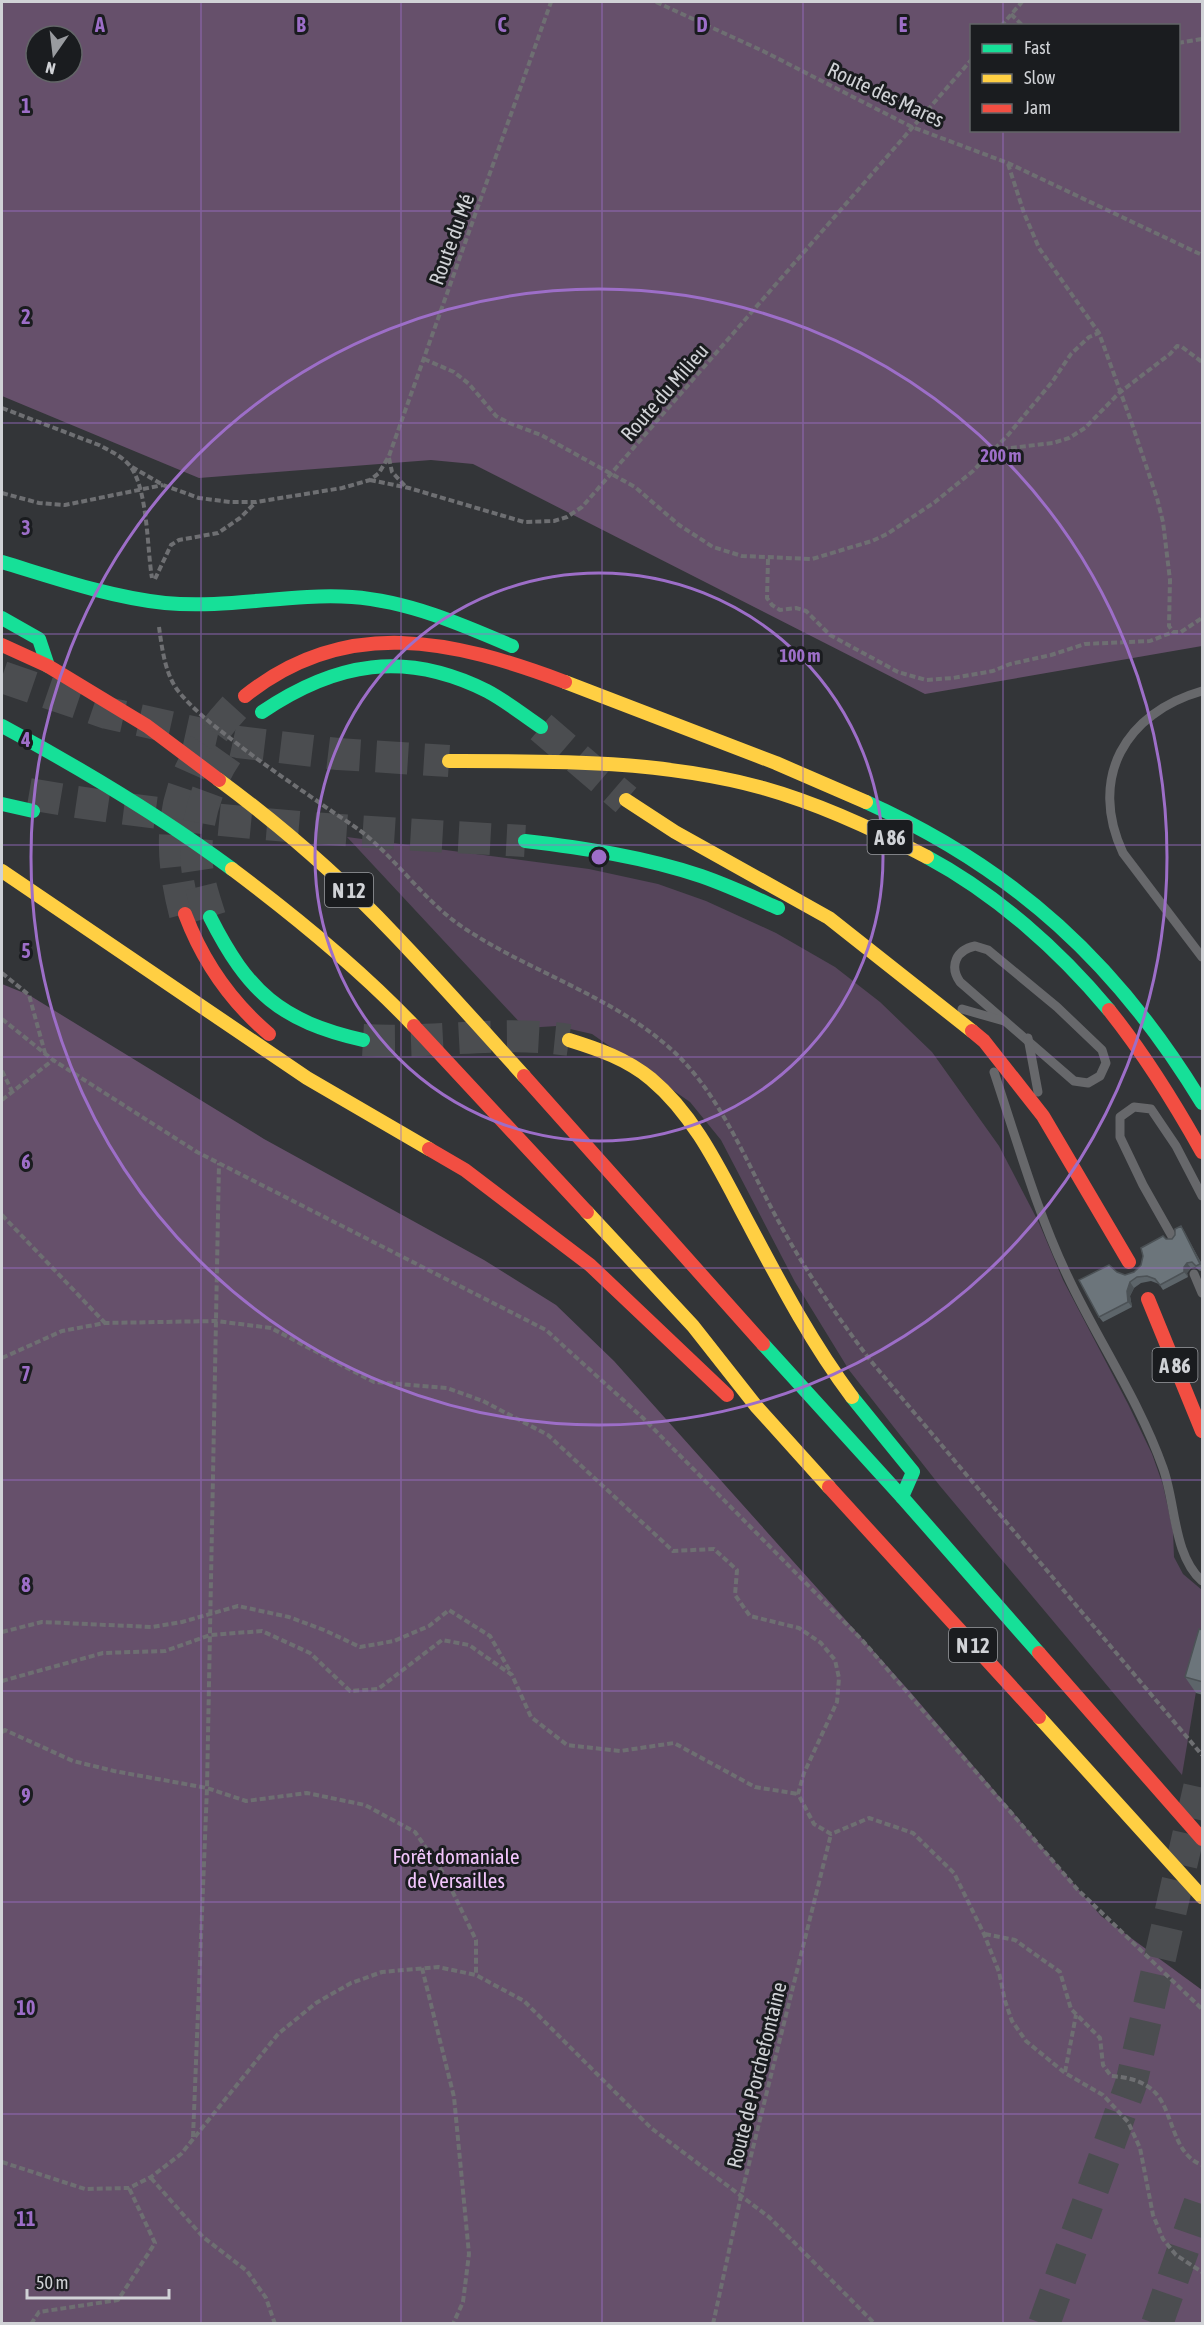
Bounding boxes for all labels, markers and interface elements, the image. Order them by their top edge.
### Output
text: A [94,13,105,36]
text: B [296,13,306,36]
text: C [498,13,507,36]
text: D [696,13,708,36]
text: E [899,13,908,36]
north arrow [24,24,84,84]
legend [970,24,1180,132]
text: Fast [1024,37,1051,58]
street label: Route des Mares [824,57,948,131]
text: N [44,59,57,78]
text: Slow [1024,67,1055,88]
text: 1 [21,94,31,117]
text: Jam [1024,97,1051,118]
street label: Route du Mé [423,190,479,288]
text: 2 [21,305,31,328]
street label: Route du Milieu [615,339,713,445]
text: 200 m [981,445,1021,466]
text: 3 [21,516,31,539]
text: 100 m [780,645,820,666]
text: 4 [20,728,31,751]
road number: A 86 [868,820,912,854]
centre of rings [589,847,609,867]
road number: N 12 [325,873,373,907]
text: 5 [21,939,31,962]
text: 6 [21,1150,31,1173]
road number: A 86 [1152,1348,1198,1382]
text: 7 [21,1362,31,1385]
text: 8 [21,1573,31,1596]
road number: N 12 [949,1628,997,1662]
text: 9 [21,1784,31,1807]
park label: Forêt domaniale de Versailles [393,1844,519,1892]
street label: Route de Porchefontaine [721,1979,791,2171]
text: 10 [17,1996,35,2019]
text: 11 [17,2207,35,2230]
scale bar [27,2262,170,2300]
text: 50 m [36,2272,68,2293]

